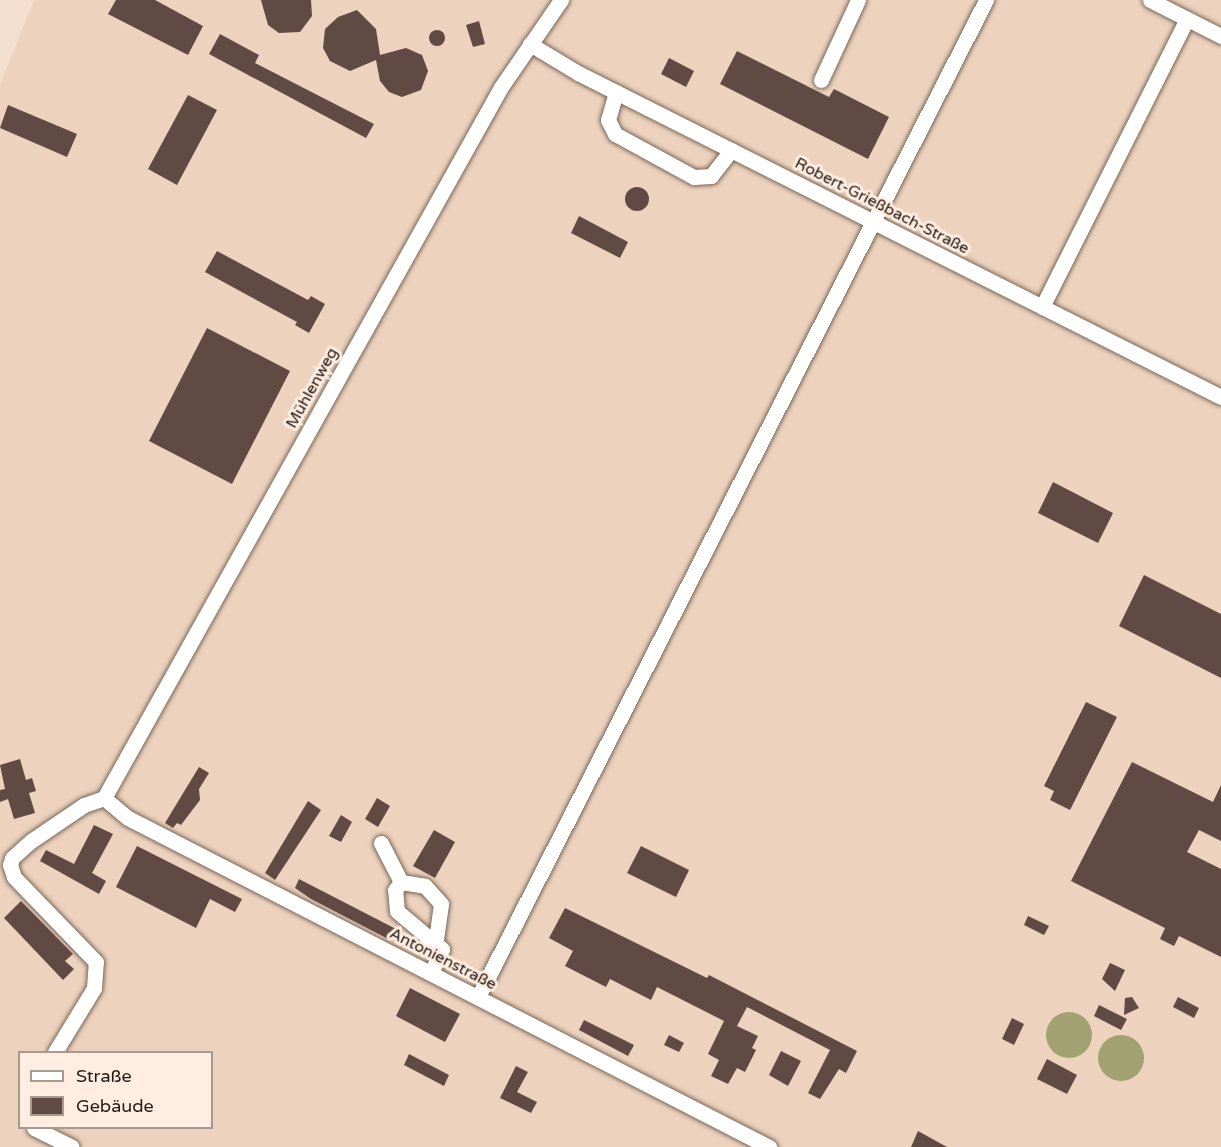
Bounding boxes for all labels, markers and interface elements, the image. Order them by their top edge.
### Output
street label: Robert-Grießbach-Straße [792,154,972,258]
street label: Mühlenweg [282,344,342,432]
street label: Antonienstraße [386,924,500,994]
legend [18,1051,213,1129]
text: Straße [76,1065,132,1087]
text: Gebäude [76,1095,154,1117]

